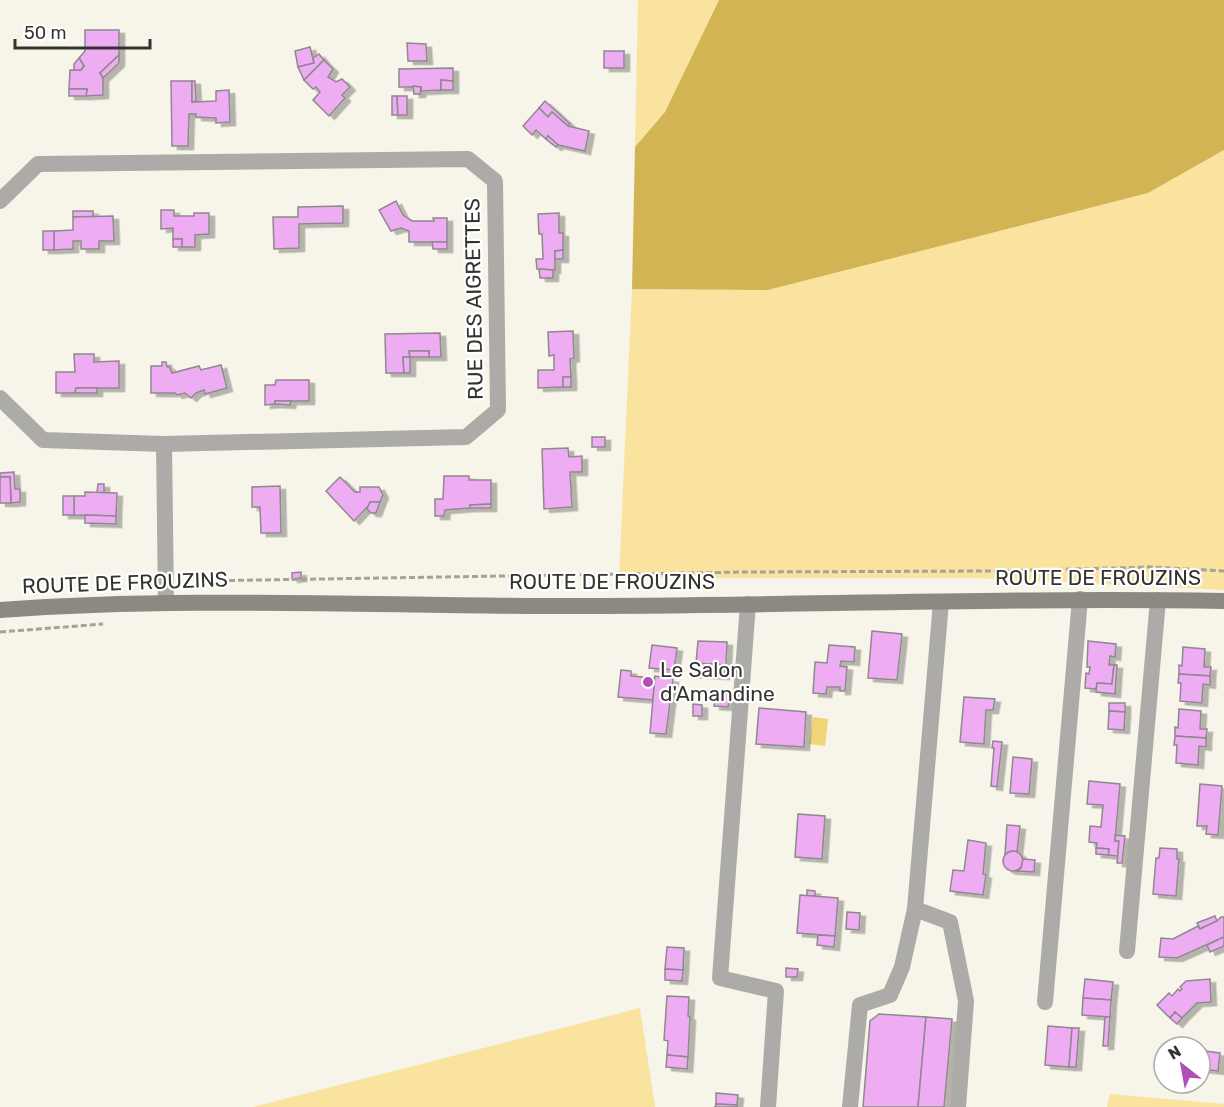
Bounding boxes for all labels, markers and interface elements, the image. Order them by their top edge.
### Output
scale bar [15,12,150,50]
text: 50 m [24,22,67,44]
street label: RUE DES AIGRETTES [459,198,488,400]
street label: ROUTE DE FROUZINS [995,565,1201,590]
street label: ROUTE DE FROUZINS [22,566,228,599]
street label: ROUTE DE FROUZINS [509,569,715,594]
place label: Le Salon d'Amandine [660,657,775,706]
marker: Le Salon d'Amandine [641,675,655,689]
north arrow [1152,1035,1212,1095]
text: N [1165,1041,1184,1064]

